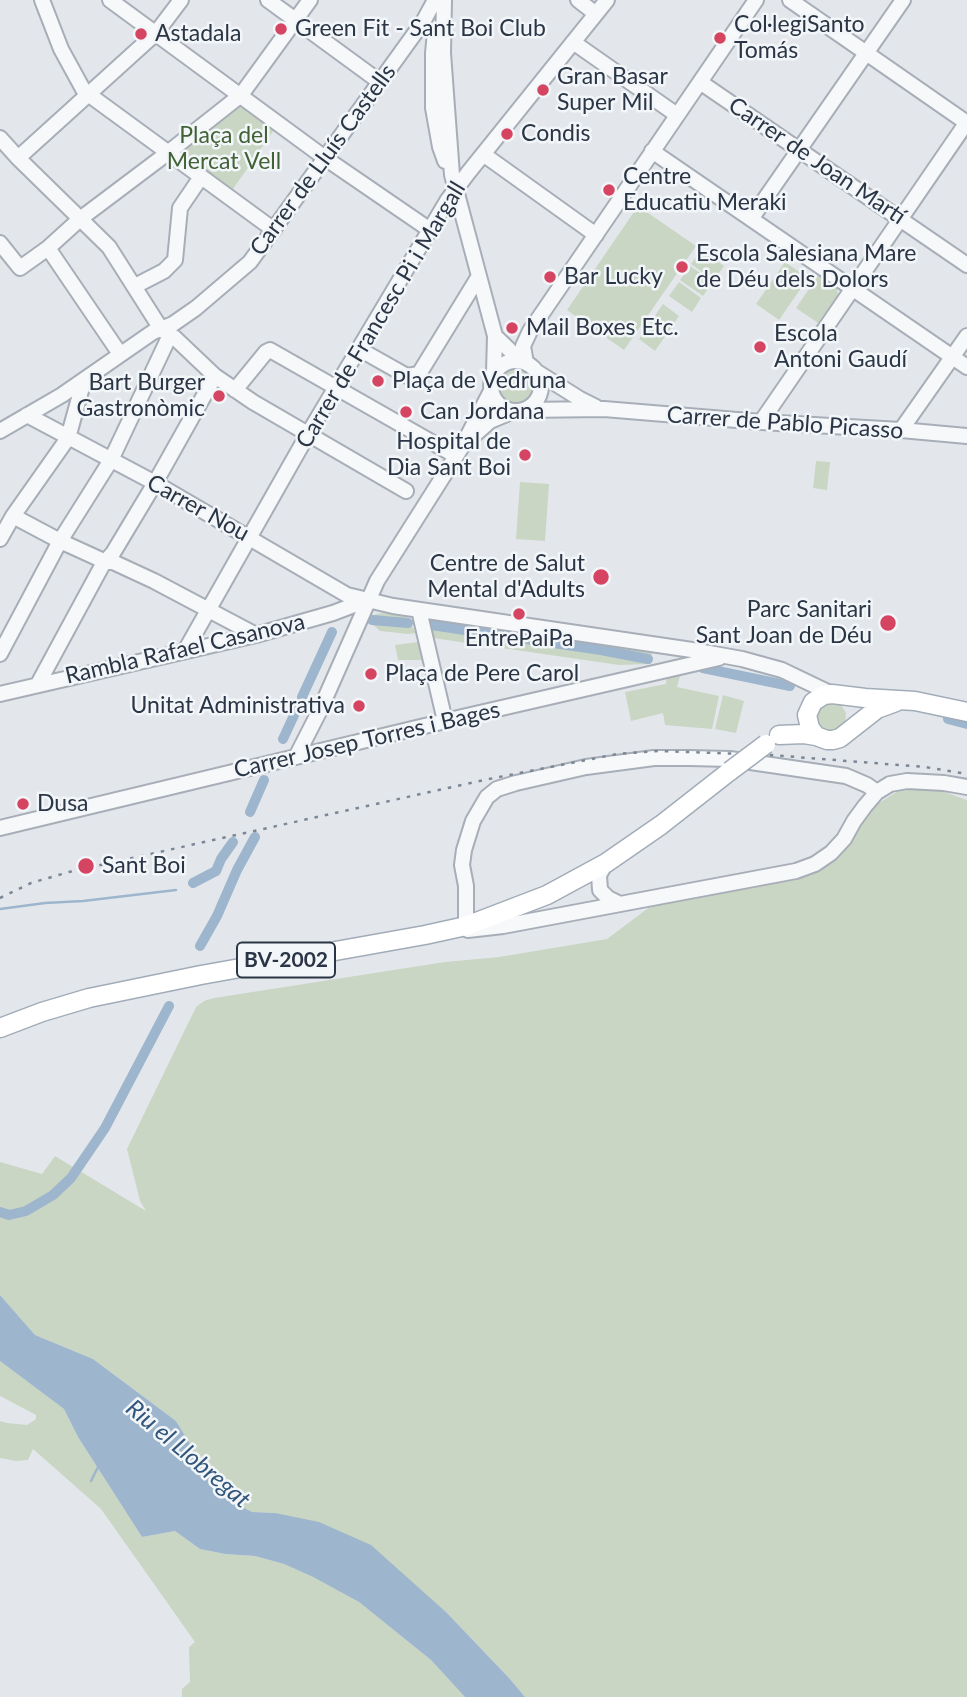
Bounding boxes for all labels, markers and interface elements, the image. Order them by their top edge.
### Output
place label: Col·legiSanto Tomás [734,11,865,65]
place label: Green Fit - Sant Boi Club [295,15,546,43]
place label: Astadala [155,20,241,48]
marker: Green Fit - Sant Boi Club [273,21,289,37]
marker: Astadala [133,26,149,42]
marker: Col·legiSanto Tomás [712,30,728,46]
street label: Carrer de Lluís Castells [244,59,402,261]
place label: Gran Basar Super Mil [557,63,668,117]
marker: Gran Basar Super Mil [535,82,551,98]
street label: Carrer de Joan Martí [723,91,911,231]
place label: Condis [521,120,590,148]
park label: Plaça del Mercat Vell [167,122,281,176]
marker: Condis [499,126,515,142]
place label: Centre Educatiu Meraki [623,163,787,217]
street label: Carrer de Francesc Pi i Margall [290,177,472,453]
marker: Centre Educatiu Meraki [601,182,617,198]
place label: Escola Salesiana Mare de Déu dels Dolors [696,240,916,294]
marker: Escola Salesiana Mare de Déu dels Dolors [674,259,690,275]
place label: Bar Lucky [564,263,663,291]
marker: Bar Lucky [542,269,558,285]
place label: Mail Boxes Etc. [526,314,679,342]
marker: Mail Boxes Etc. [504,320,520,336]
place label: Escola Antoni Gaudí [774,320,907,374]
marker: Escola Antoni Gaudí [752,339,768,355]
place label: Plaça de Vedruna [392,367,566,395]
place label: Bart Burger Gastronòmic [76,369,205,423]
marker: Plaça de Vedruna [370,373,386,389]
marker: Bart Burger Gastronòmic [211,388,227,404]
place label: Can Jordana [420,398,544,426]
street label: Carrer de Pablo Picasso [666,401,904,445]
marker: Can Jordana [398,404,414,420]
place label: Hospital de Dia Sant Boi [387,428,511,482]
marker: Hospital de Dia Sant Boi [517,447,533,463]
street label: Carrer Nou [142,469,254,547]
place label: Centre de Salut Mental d'Adults [427,550,585,604]
marker: Centre de Salut Mental d'Adults [591,567,611,587]
place label: Parc Sanitari Sant Joan de Déu [696,596,872,650]
marker: EntrePaiPa [511,606,527,622]
street label: Rambla Rafael Casanova [62,608,308,690]
marker: Parc Sanitari Sant Joan de Déu [878,613,898,633]
place label: EntrePaiPa [465,625,573,653]
place label: Plaça de Pere Carol [385,660,579,688]
marker: Plaça de Pere Carol [363,666,379,682]
place label: Unitat Administrativa [131,692,345,720]
street label: Carrer Josep Torres i Bages [231,696,503,784]
marker: Unitat Administrativa [351,698,367,714]
place label: Dusa [37,790,89,818]
marker: Dusa [15,796,31,812]
place label: Sant Boi [102,852,186,880]
marker: Sant Boi [76,856,96,876]
road number: BV-2002 [237,942,335,978]
water label: Riu el Llobregat [120,1394,256,1514]

